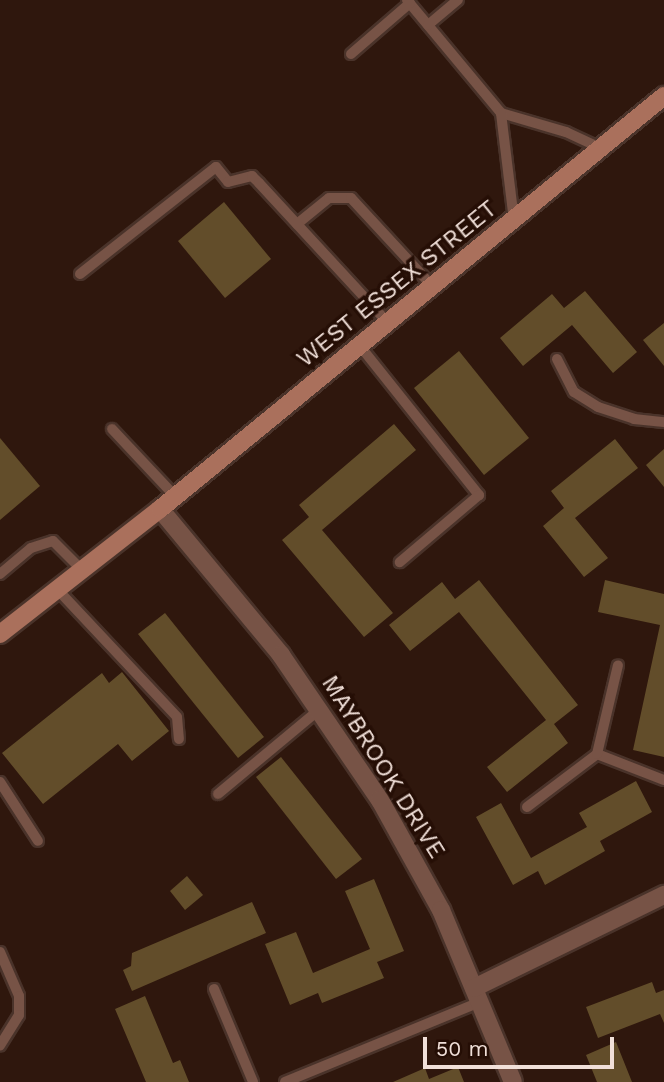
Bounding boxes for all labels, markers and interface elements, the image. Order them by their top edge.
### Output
street label: WEST ESSEX STREET [291,194,503,374]
street label: MAYBROOK DRIVE [315,670,451,864]
scale bar [426,1023,617,1066]
text: 50 m [436,1036,488,1061]

